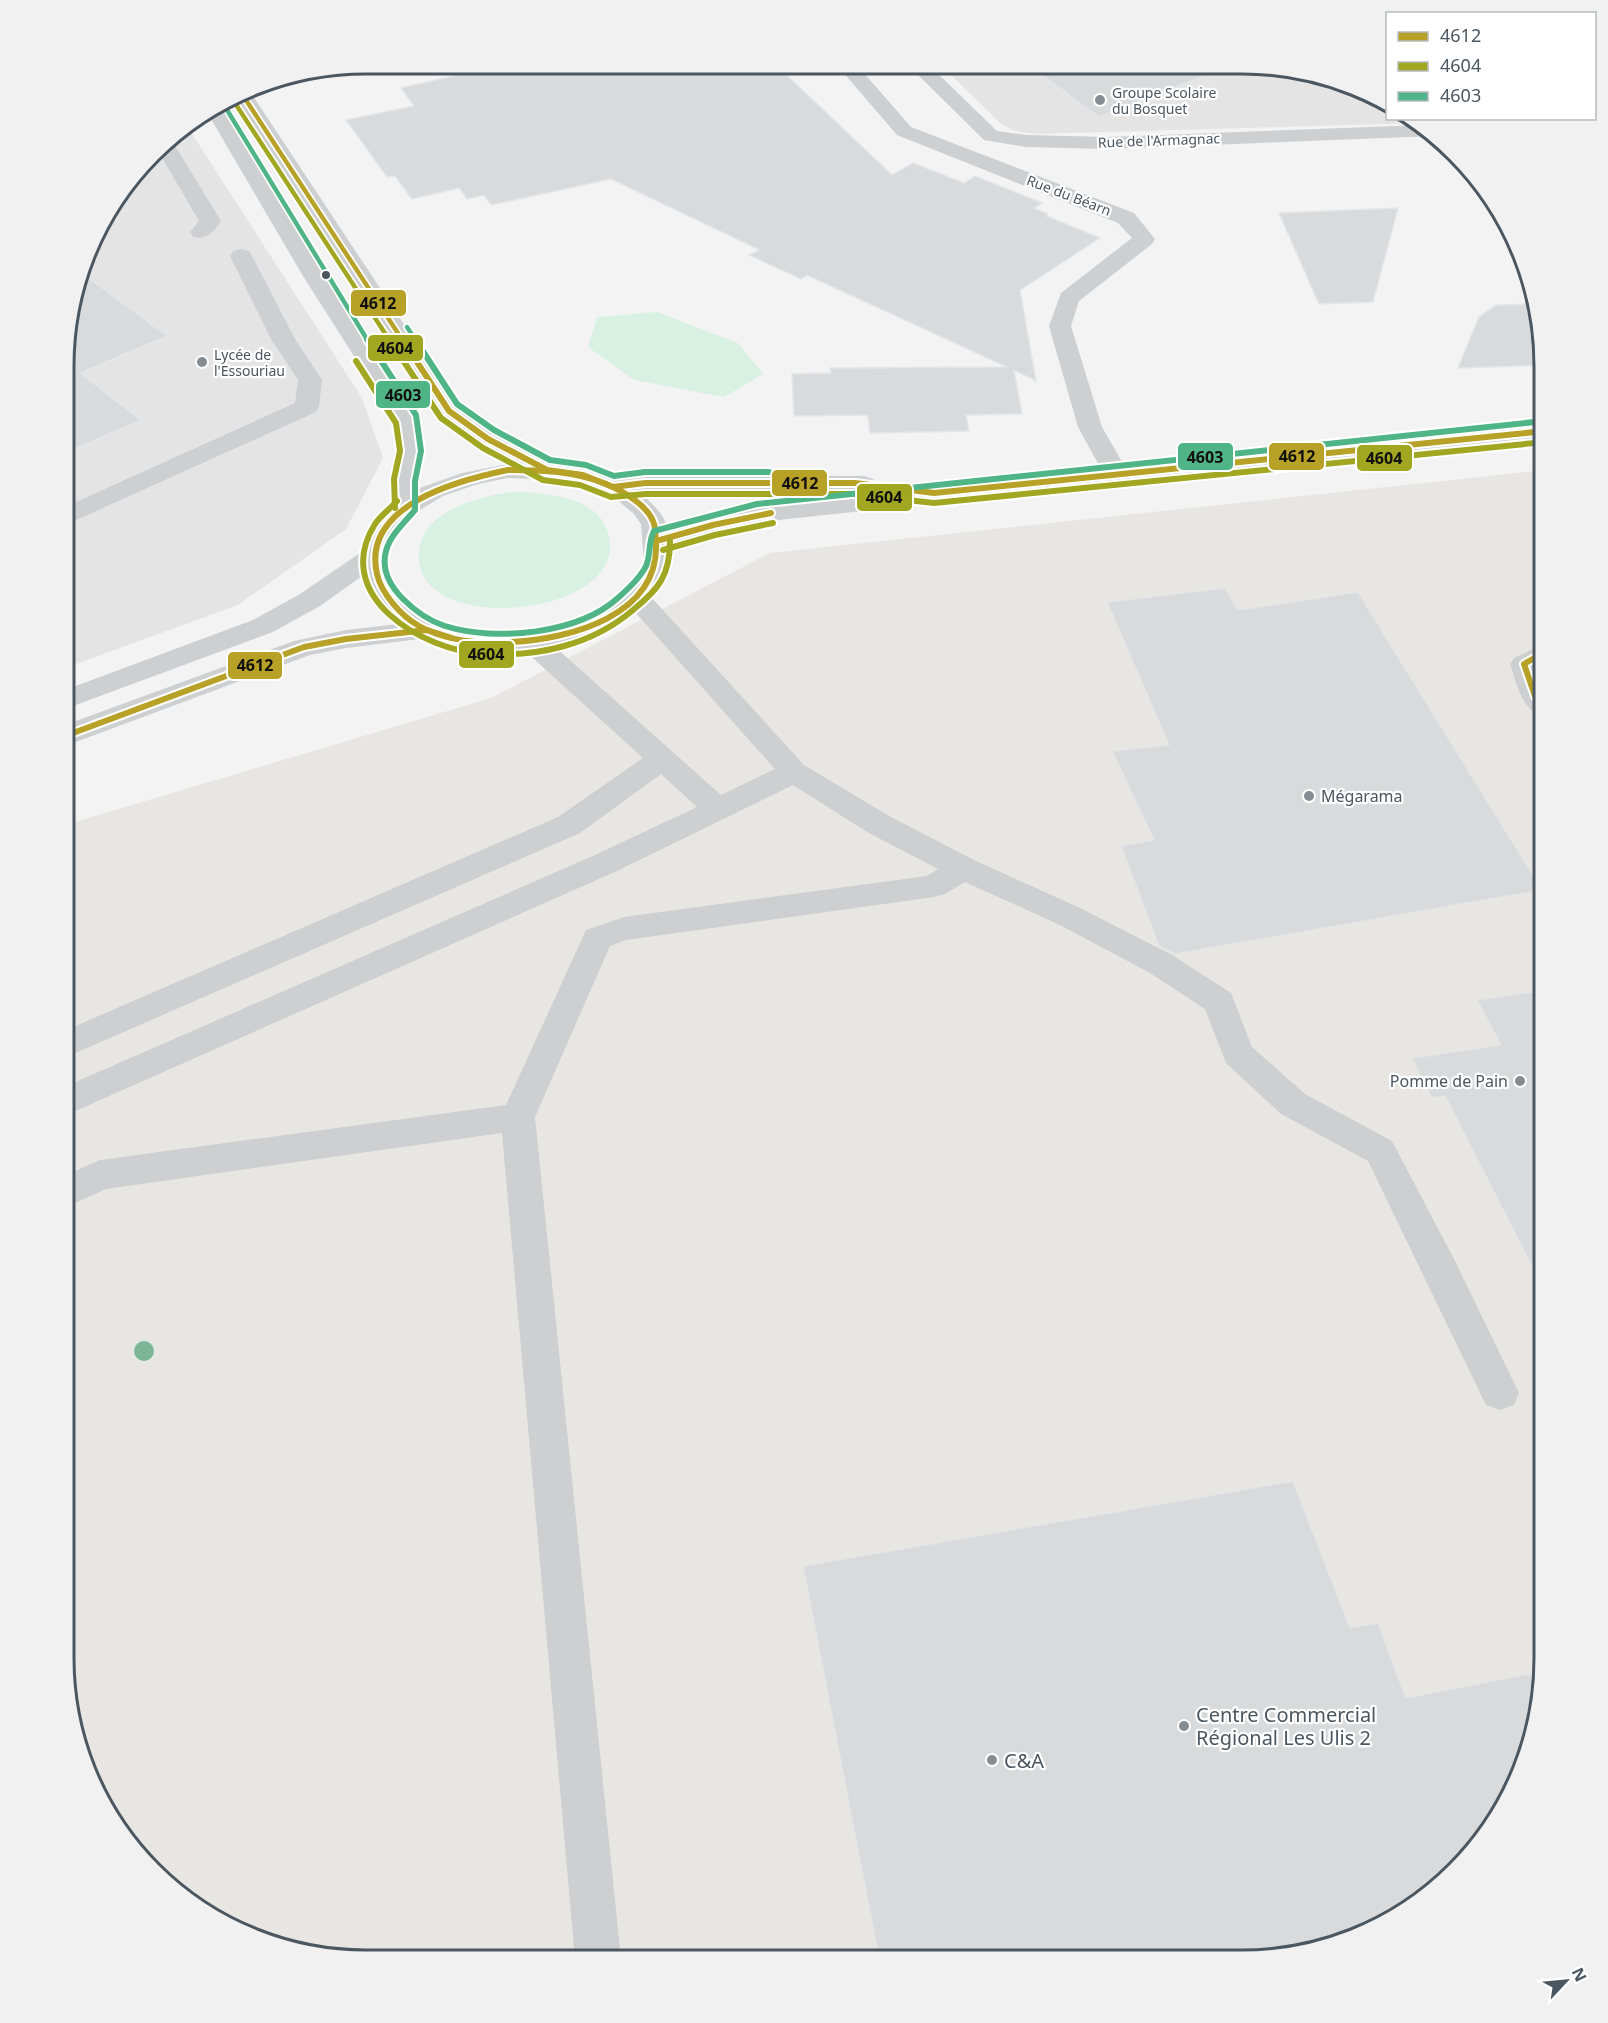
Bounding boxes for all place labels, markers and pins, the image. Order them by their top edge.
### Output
place label: Groupe Scolaire du Bosquet [1112,83,1216,118]
marker: Groupe Scolaire du Bosquet [1093,93,1107,107]
unlabelled marker [320,269,332,281]
place label: Lycée de l'Essouriau [214,345,285,380]
marker: Lycée de l'Essouriau [195,355,209,369]
place label: Mégarama [1321,785,1403,807]
marker: Mégarama [1302,789,1316,803]
place label: Pomme de Pain [1390,1070,1508,1092]
marker: Pomme de Pain [1513,1074,1527,1088]
place label: Centre Commercial Régional Les Ulis 2 [1196,1701,1376,1751]
marker: Centre Commercial Régional Les Ulis 2 [1177,1719,1191,1733]
place label: C&A [1004,1747,1044,1774]
marker: C&A [985,1753,999,1767]

